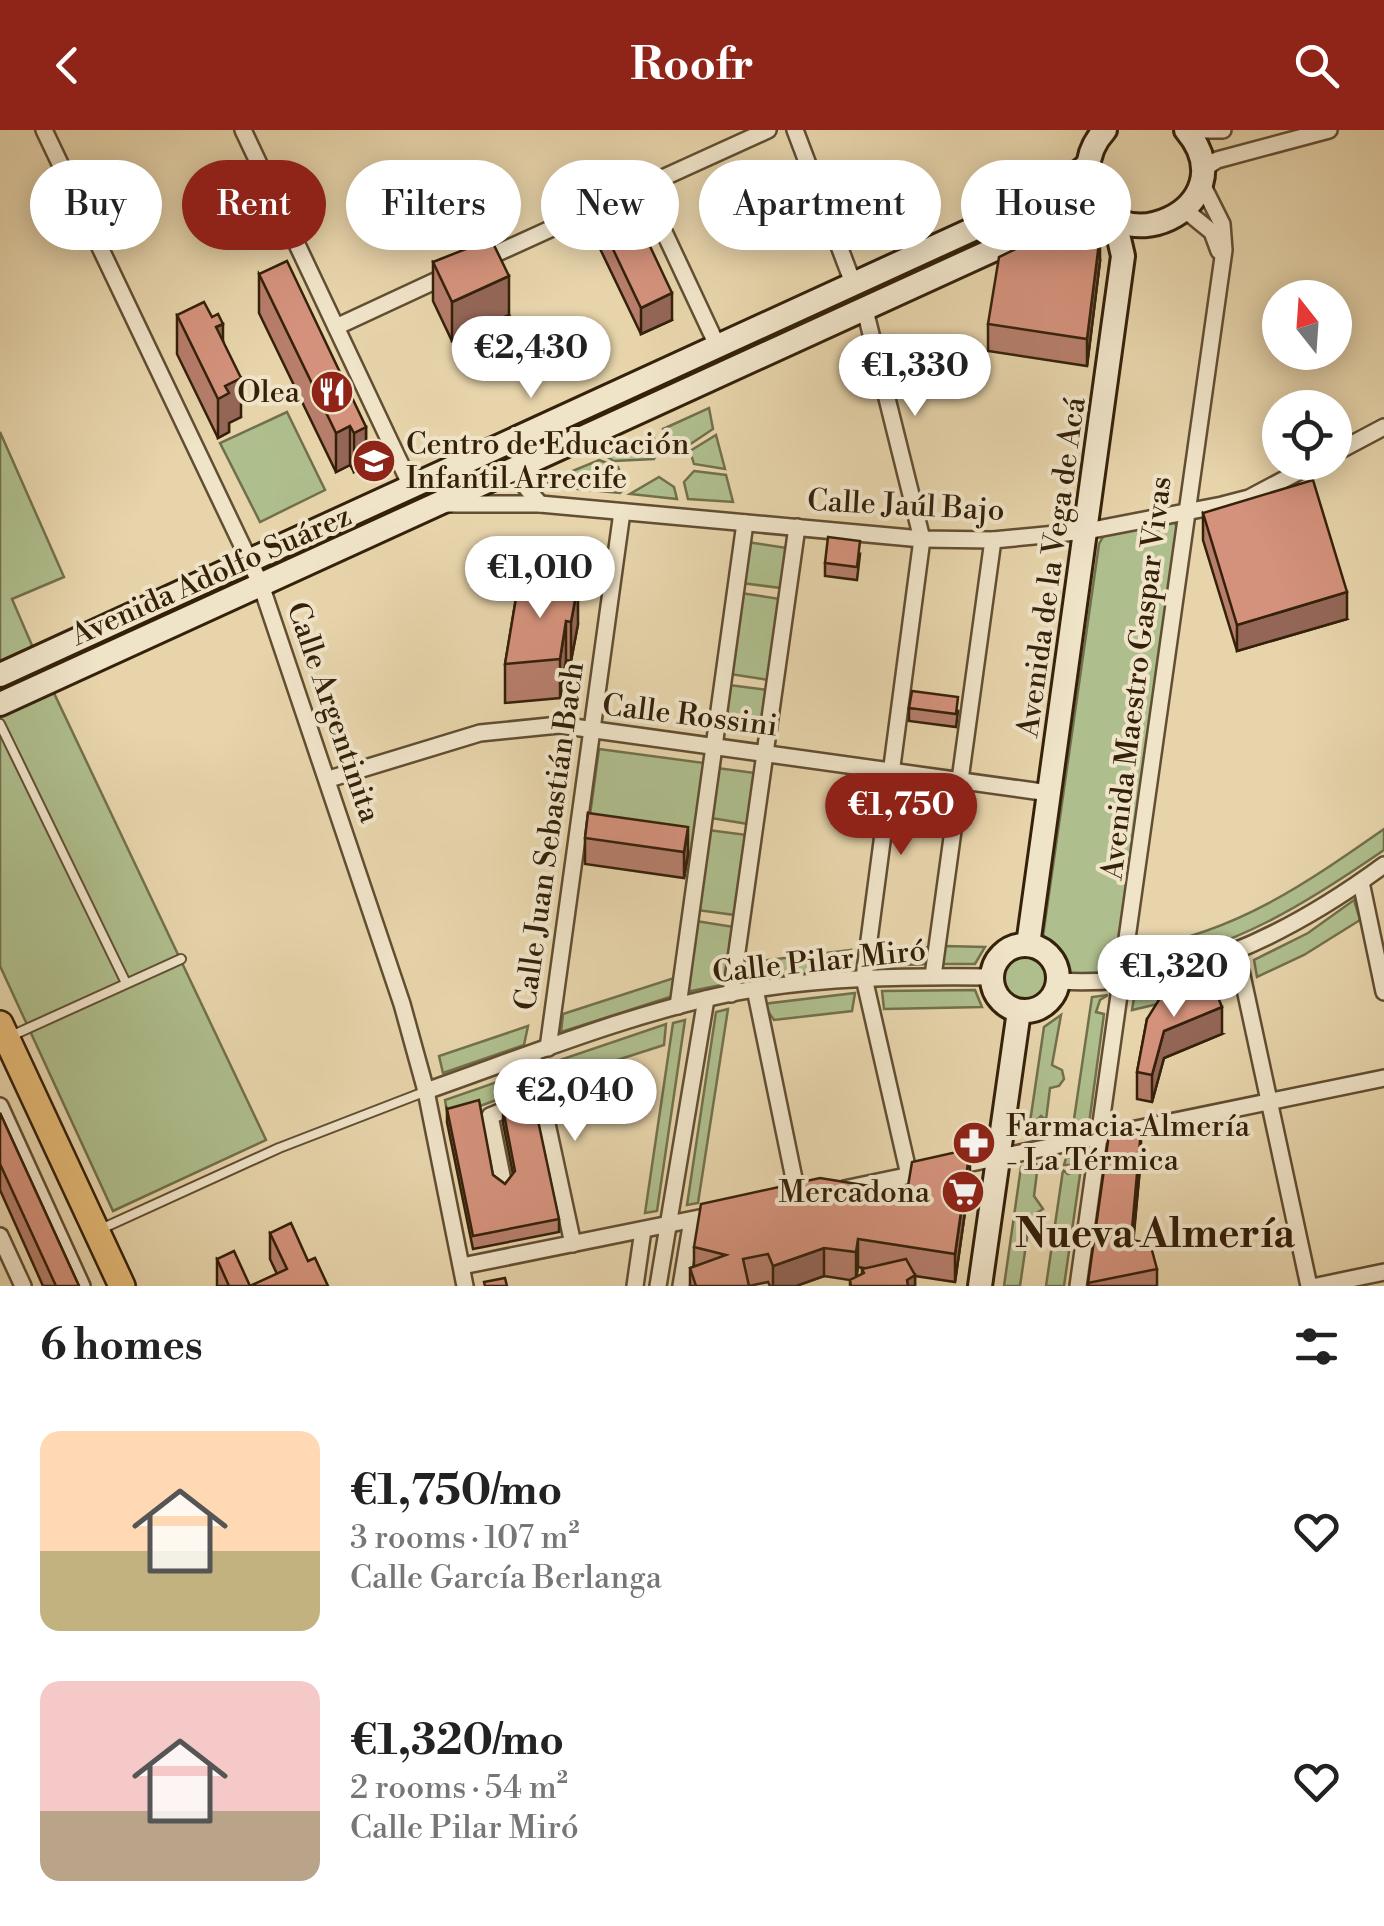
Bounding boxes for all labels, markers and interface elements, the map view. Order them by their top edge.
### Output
text: Roofr [630,37,754,94]
icon: back [40,38,95,93]
icon: search [1289,38,1344,93]
chip: Buy [30,160,162,250]
chip: Rent [182,160,326,250]
chip: Filters [346,160,521,250]
chip: New [541,160,679,250]
chip: Apartment [699,160,941,250]
chip: House [961,160,1131,250]
north arrow [1262,280,1352,370]
map controls [1262,280,1352,480]
pin: €2,430 [450,316,612,401]
text: €2,430 [474,328,588,368]
pin: €1,330 [834,334,996,419]
text: €1,330 [861,346,969,386]
restaurant icon: Olea [309,369,355,415]
place label: Olea [237,374,301,412]
button: locate [1262,390,1352,480]
street label: Avenida de la Vega de Acá [1009,394,1095,741]
place label: Centro de Educación Infantil Arrecife [406,426,689,498]
school or university icon: Centro de Educación Infantil Arrecife [351,438,397,484]
street label: Avenida Maestro Gaspar Vivas [1093,474,1181,883]
street label: Calle Jaúl Bajo [806,482,1006,530]
street label: Avenida Adolfo Suárez [64,497,357,655]
pin: €1,010 [459,536,621,621]
text: €1,010 [487,548,593,588]
street label: Calle Argentinita [278,597,389,828]
street label: Calle Juan Sebastián Bach [507,660,593,1013]
street label: Calle Rossini [600,686,780,746]
pin: €1,750 [820,773,982,858]
text: €1,750 [847,785,955,825]
street label: Calle Pilar Miró [711,932,928,992]
pin: €1,320 [1093,935,1255,1020]
text: €1,320 [1120,947,1228,987]
pin: €2,040 [494,1059,656,1144]
text: €2,040 [516,1071,634,1111]
place label: Farmacia Almería - La Térmica [1006,1108,1251,1180]
pharmacy icon: Farmacia Almería - La Térmica [951,1120,997,1166]
supermarket icon: Mercadona [940,1169,986,1215]
place label: Mercadona [778,1174,931,1212]
district label: Nueva Almería [1015,1210,1295,1260]
icon: filters [1289,1319,1344,1374]
text: 6 homes [40,1320,203,1373]
text: €1,750/mo [350,1465,562,1518]
icon: home [120,1471,240,1591]
icon: heart [1289,1504,1344,1559]
text: 3 rooms · 107 m² [350,1518,580,1558]
text: Calle García Berlanga [350,1558,662,1598]
text: €1,320/mo [350,1715,564,1768]
icon: home [120,1721,240,1841]
icon: heart [1289,1754,1344,1809]
text: 2 rooms · 54 m² [350,1768,568,1808]
text: Calle Pilar Miró [350,1808,579,1848]

